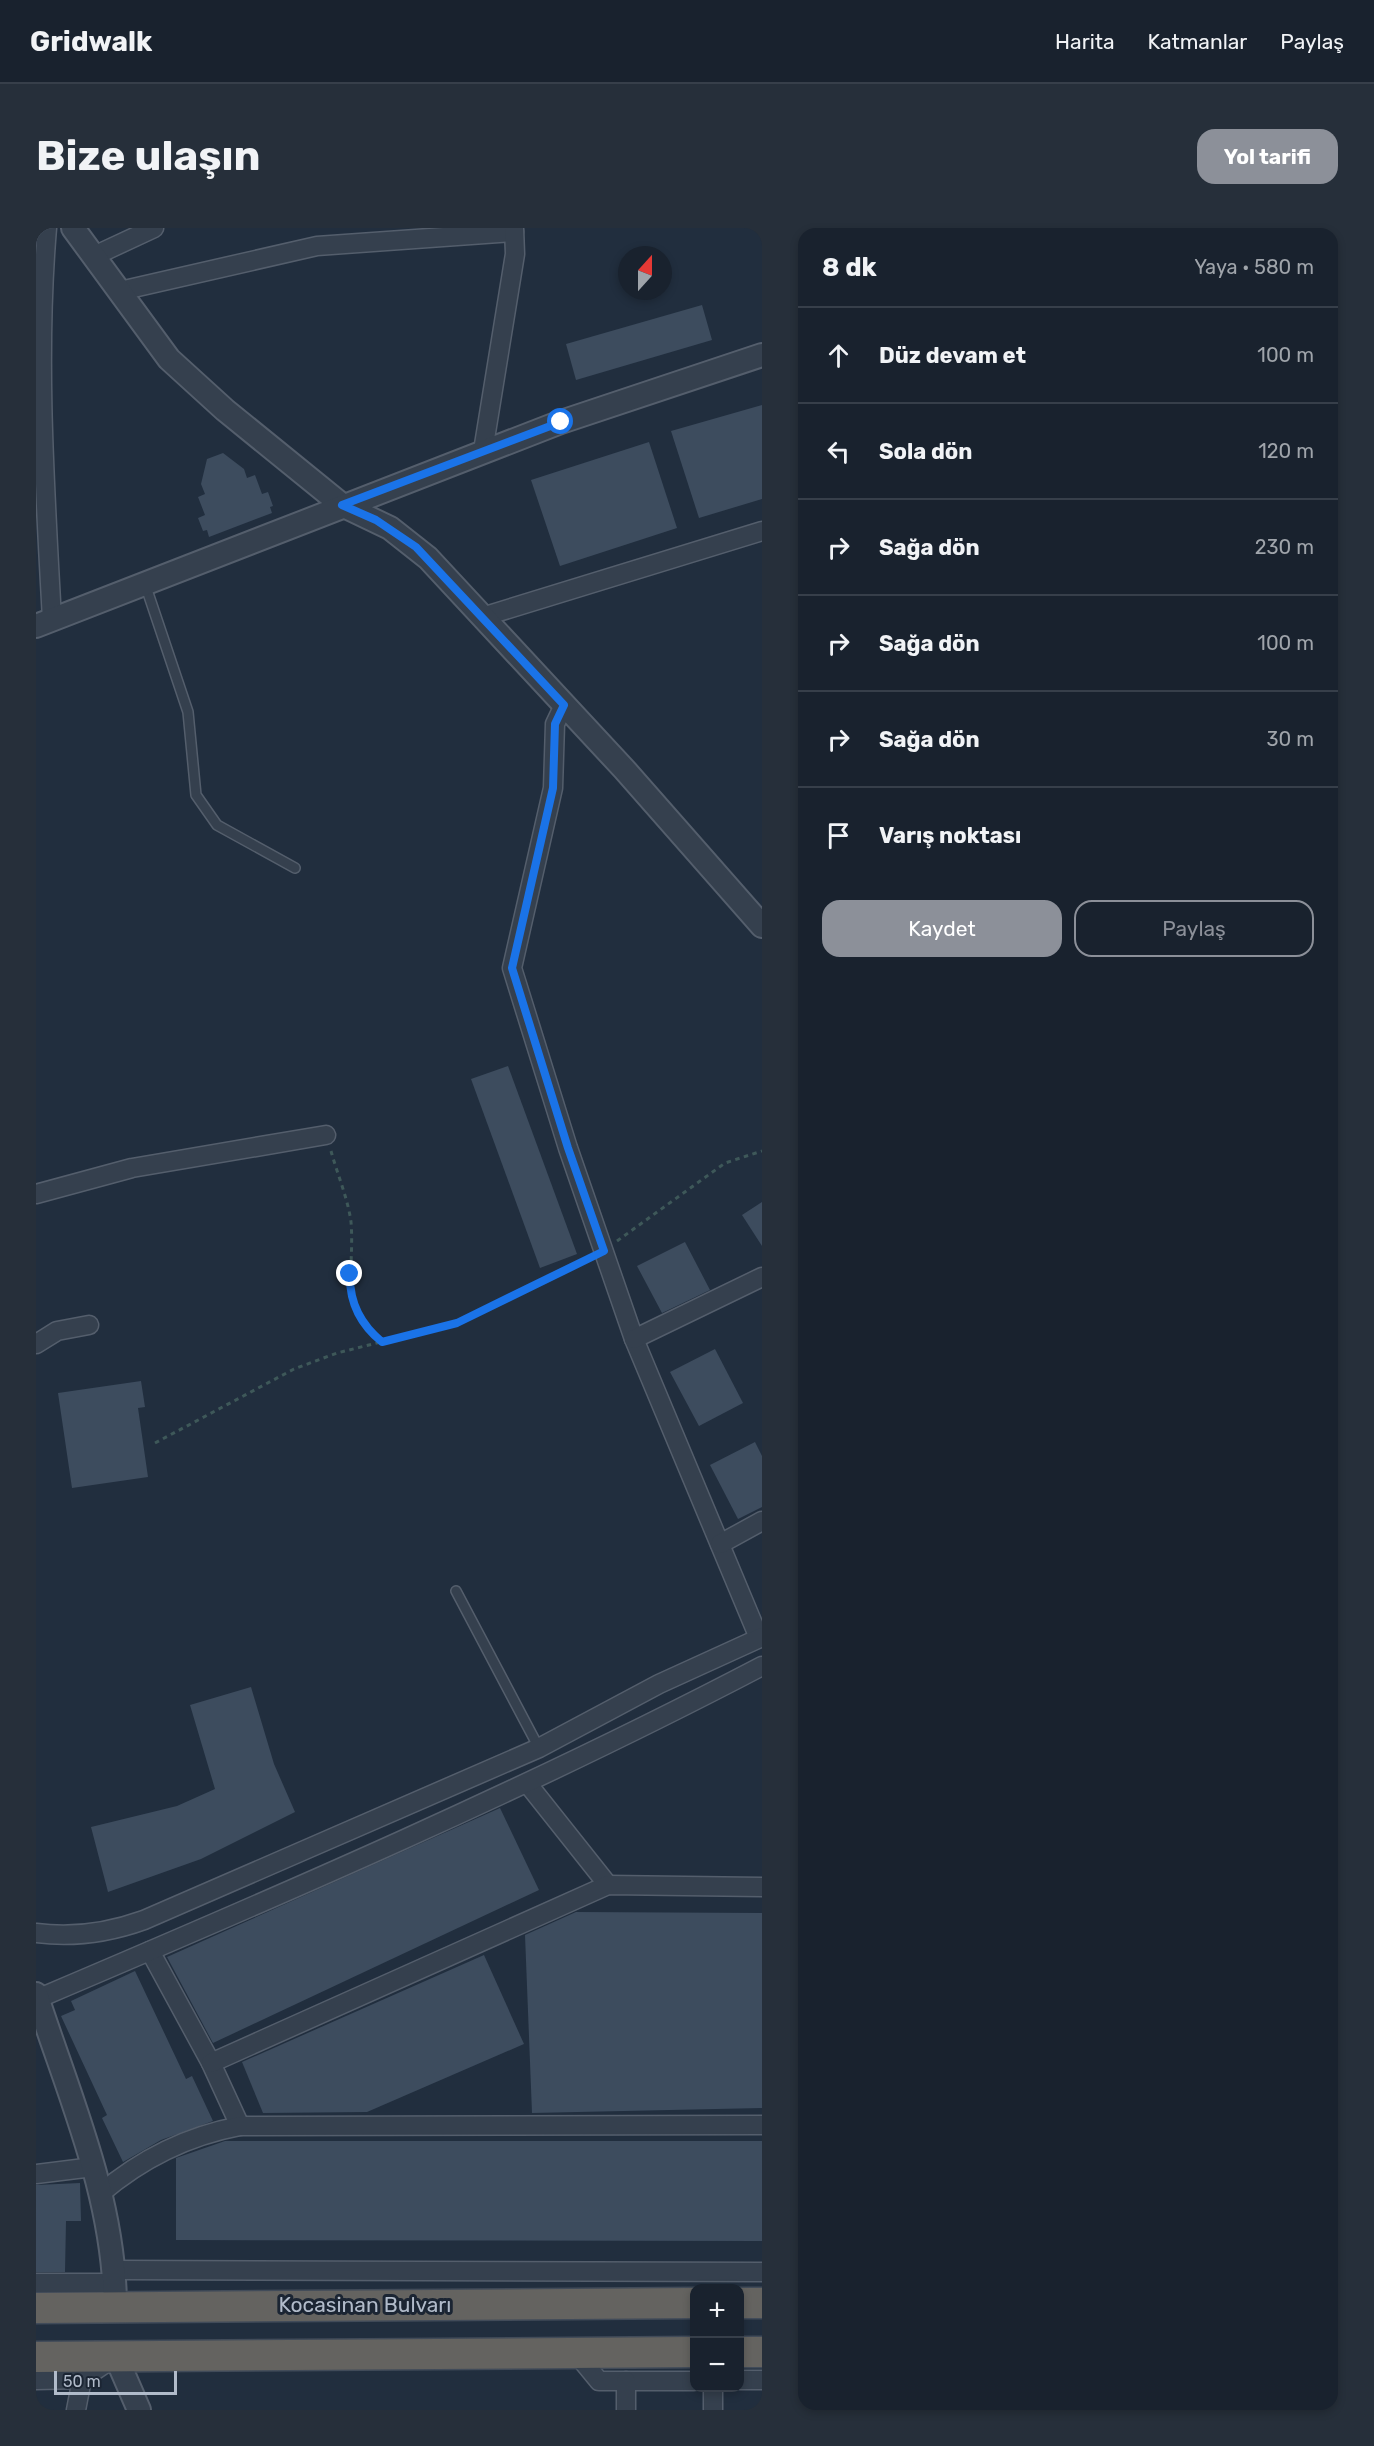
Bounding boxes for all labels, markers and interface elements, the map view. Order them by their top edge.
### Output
text: Gridwalk [30,25,152,58]
text: Harita [1055,29,1115,54]
text: Katmanlar [1148,29,1247,54]
text: Paylaş [1280,29,1344,54]
button: Yol tarifi [1197,129,1338,184]
text: Bize ulaşın [36,131,260,181]
north arrow [618,246,672,300]
text: 8 dk [822,252,877,283]
text: Yaya · 580 m [1194,255,1314,279]
icon: ahead [822,339,855,372]
text: Düz devam et [879,342,1026,369]
text: 100 m [1257,343,1314,367]
route start [547,408,573,434]
icon: left [822,435,855,468]
text: Sola dön [879,438,972,465]
text: 120 m [1258,439,1314,463]
icon: right [822,531,855,564]
text: Sağa dön [879,534,980,561]
text: 230 m [1255,535,1314,559]
icon: right [822,627,855,660]
text: Sağa dön [879,630,980,657]
text: 100 m [1257,631,1314,655]
icon: right [822,723,855,756]
text: Sağa dön [879,726,980,753]
text: 30 m [1267,727,1314,751]
icon: arrive [822,819,855,852]
text: Varış noktası [879,822,1021,849]
button: Kaydet [822,900,1062,957]
button: Paylaş [1074,900,1314,957]
route end [336,1260,362,1286]
map controls [690,2284,744,2392]
button: + [690,2284,744,2338]
street label: Kocasinan Bulvarı [279,2292,451,2317]
button: − [690,2338,744,2392]
scale bar [54,2368,177,2396]
text: 50 m [63,2372,101,2391]

